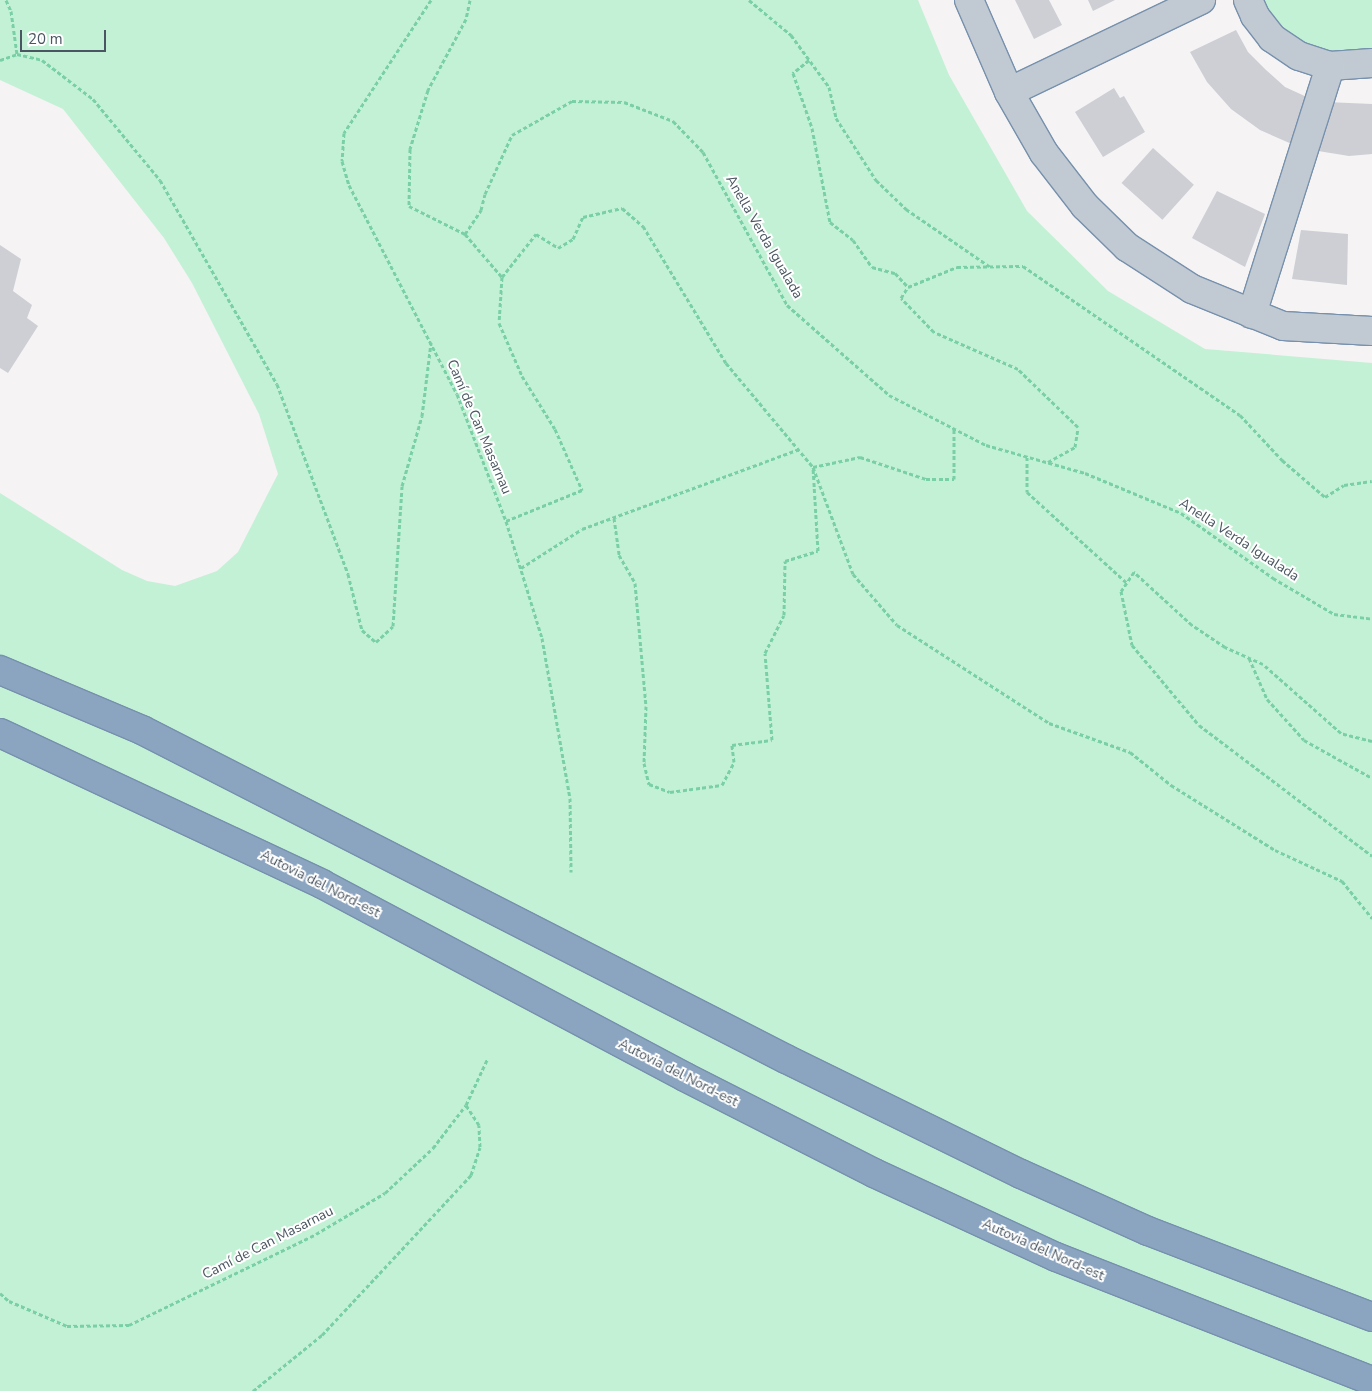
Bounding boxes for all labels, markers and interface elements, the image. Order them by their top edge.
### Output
scale bar [22,20,109,52]
text: 20 m [28,29,63,49]
street label: Anella Verda Igualada [722,172,806,302]
street label: Camí de Can Masarnau [443,357,515,497]
street label: Anella Verda Igualada [1176,495,1302,585]
street label: Autovia del Nord-est [257,847,383,921]
street label: Autovia del Nord-est [615,1036,741,1110]
street label: Camí de Can Masarnau [200,1203,336,1283]
street label: Autovia del Nord-est [979,1216,1107,1284]

